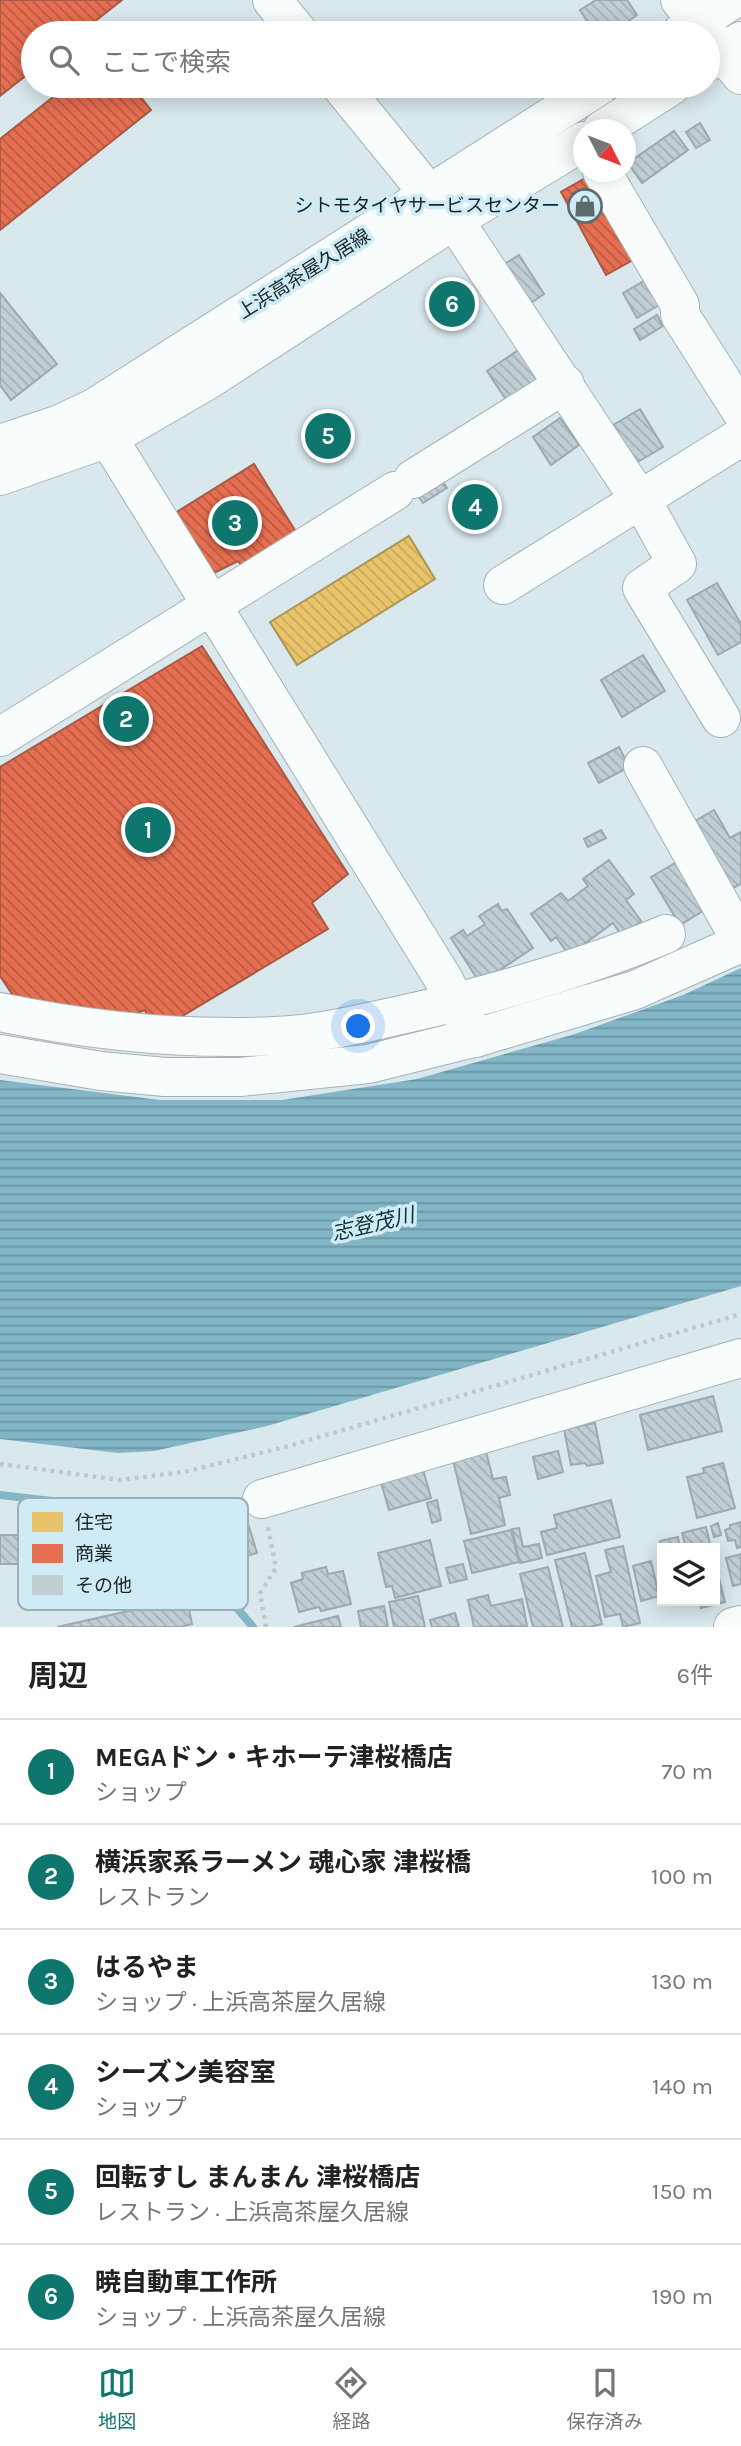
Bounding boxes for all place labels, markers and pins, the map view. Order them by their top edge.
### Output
shop icon: シトモタイヤサービスセンター [566,187,604,225]
place label: シトモタイヤサービスセンター [295,195,560,217]
pin: 6 [429,278,475,330]
pin: 5 [305,410,351,462]
pin: 4 [452,481,498,533]
pin: 3 [212,497,258,549]
pin: 2 [103,693,149,745]
pin: 1 [125,804,171,856]

